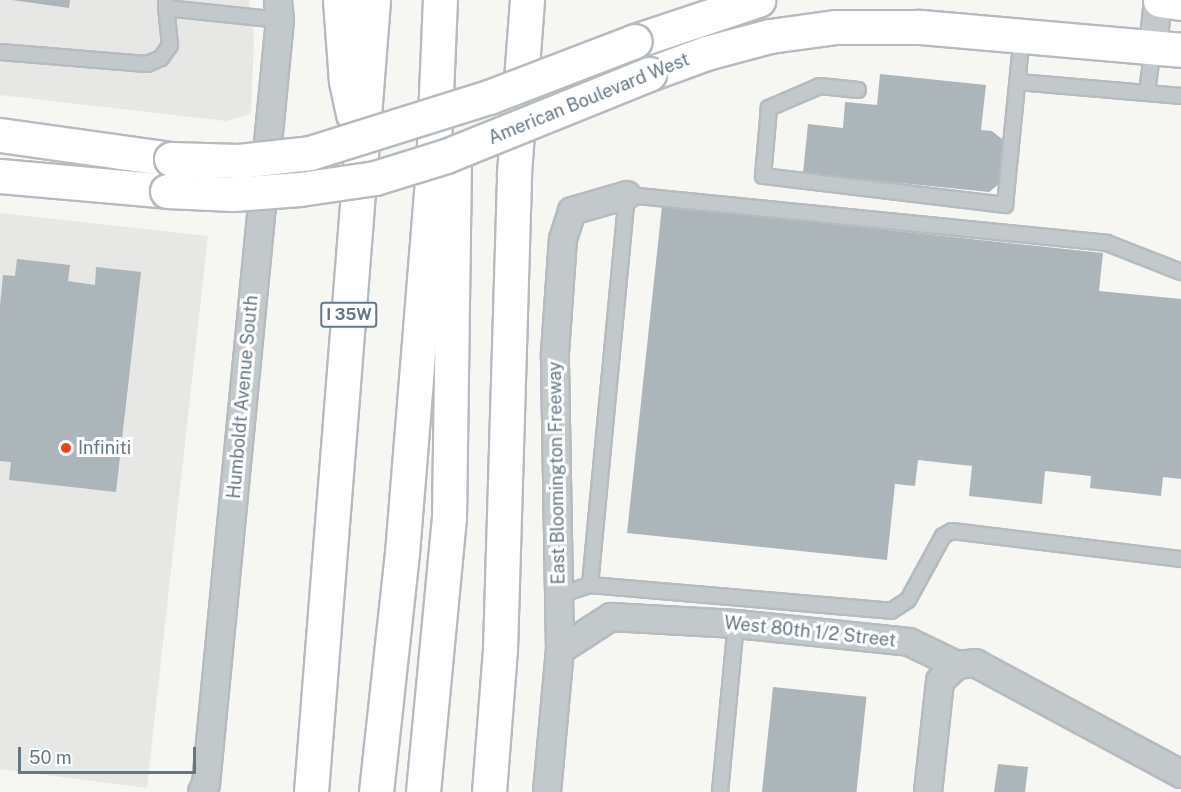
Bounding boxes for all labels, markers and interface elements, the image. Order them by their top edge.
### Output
street label: American Boulevard West [485,49,693,149]
street label: Humboldt Avenue South [223,294,263,500]
road number: I 35W [319,302,379,328]
street label: East Bloomington Freeway [544,361,570,585]
place label: Infiniti [78,437,131,459]
marker: Infiniti [59,441,73,455]
street label: West 80th 1/2 Street [723,612,897,652]
scale bar [21,735,200,773]
text: 50 m [29,747,72,768]

